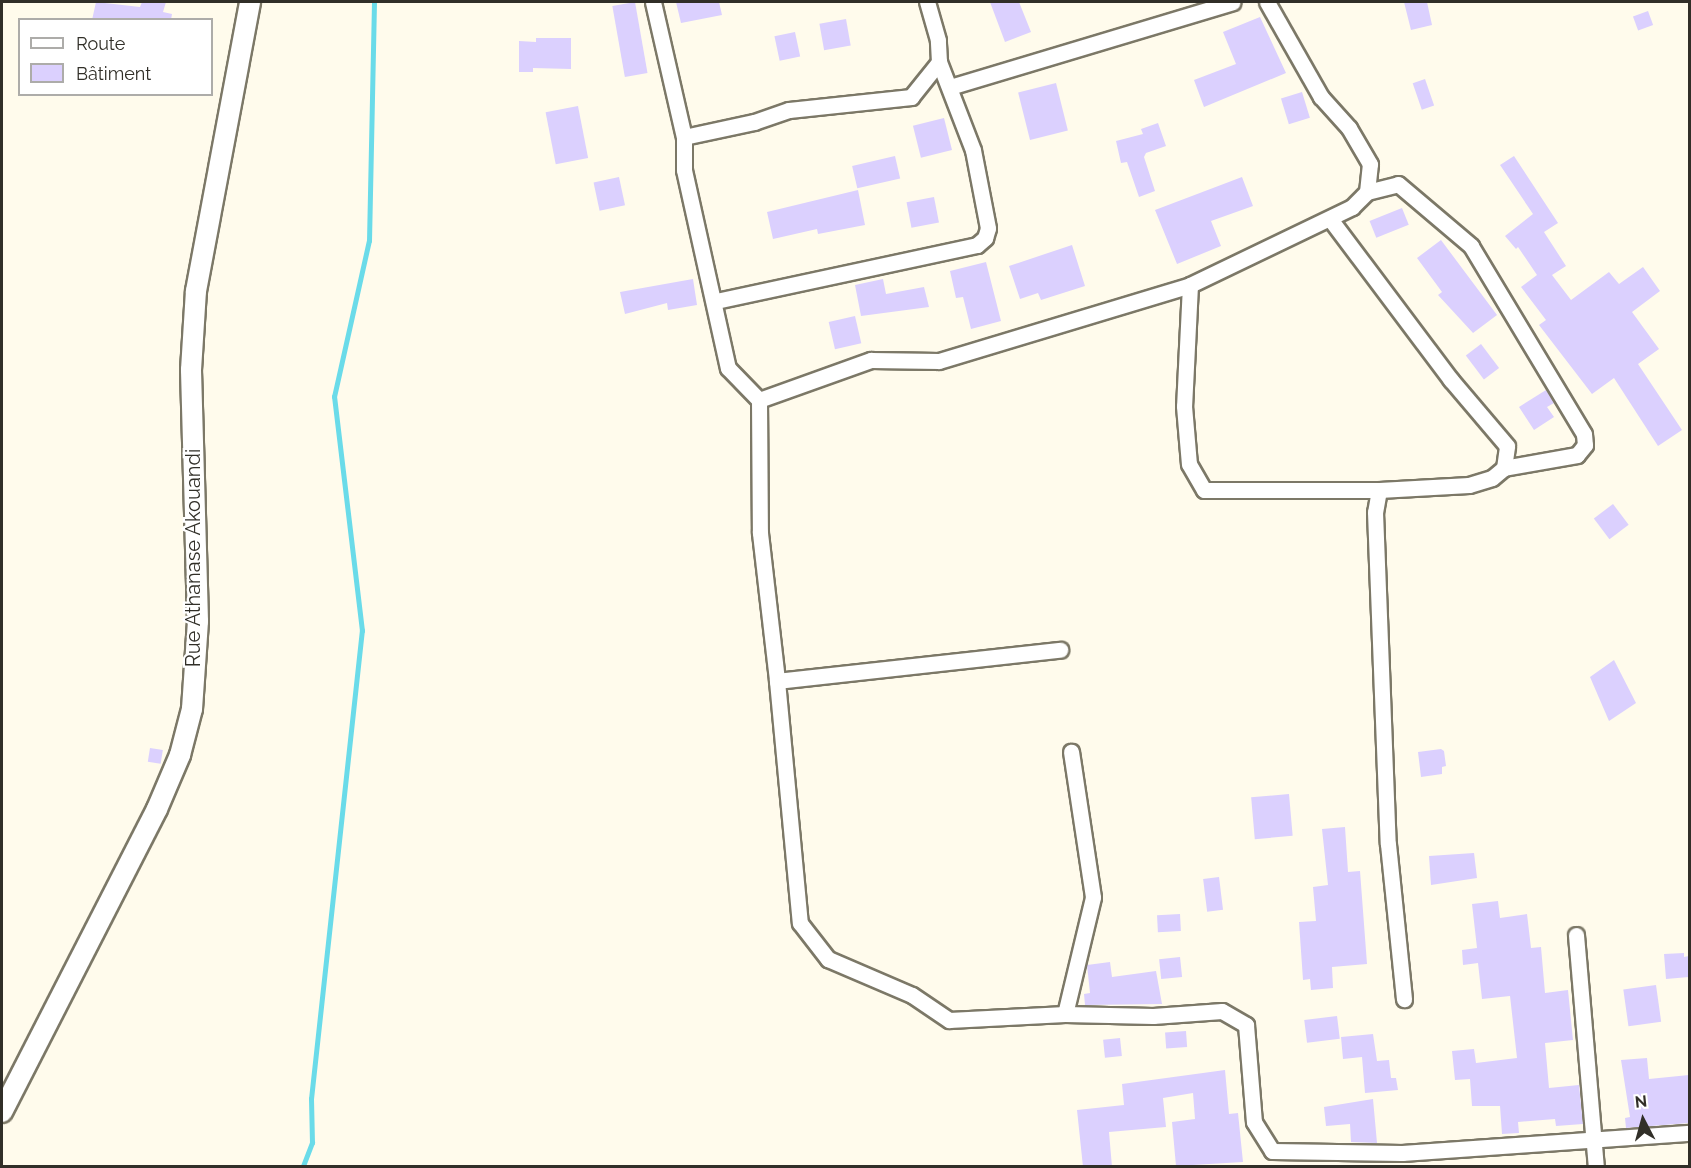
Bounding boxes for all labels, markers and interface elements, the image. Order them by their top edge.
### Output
legend [18,18,213,96]
text: Route [76,33,125,54]
text: Bâtiment [76,63,151,84]
street label: Rue Athanase Akouandi [181,448,205,668]
north arrow [1613,1090,1673,1150]
text: N [1634,1092,1648,1112]

